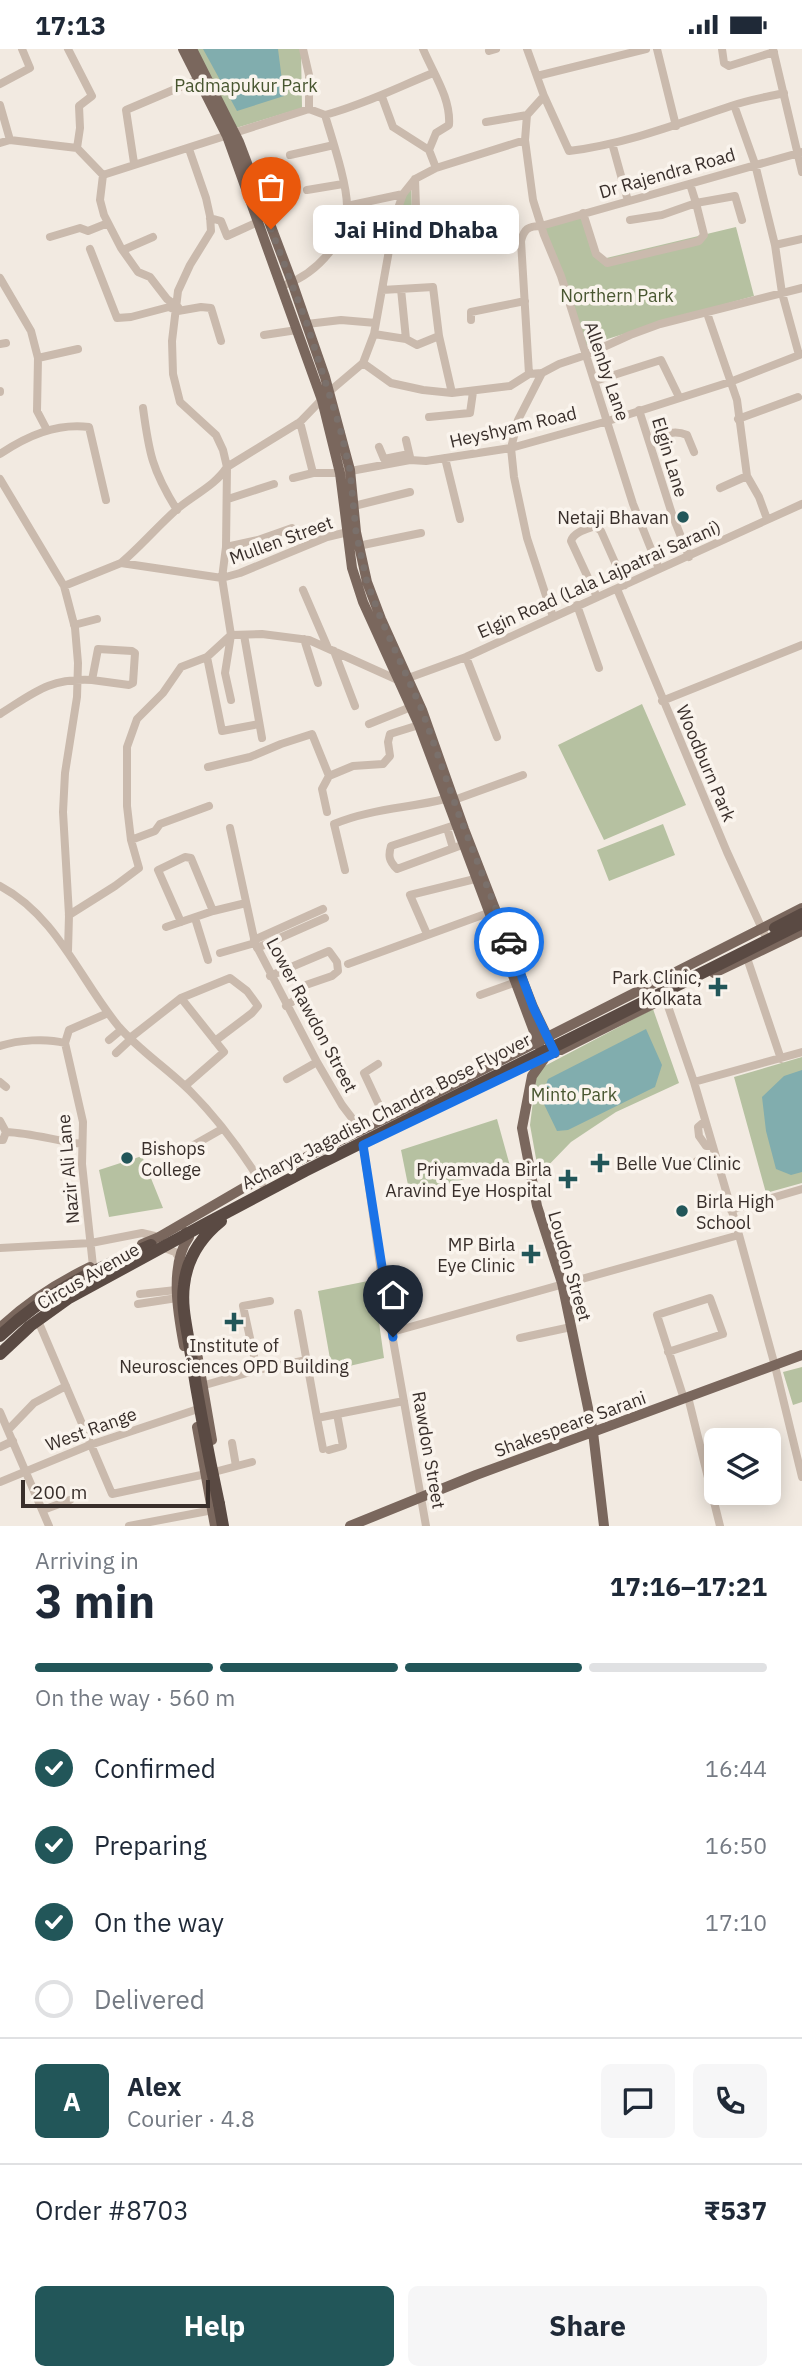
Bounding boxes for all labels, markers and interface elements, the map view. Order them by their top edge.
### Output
text: 17:13 [35,8,106,42]
park label: Padmapukur Park [174,74,318,97]
street label: Dr Rajendra Road [596,143,738,203]
pin [241,157,301,229]
icon: bag [252,168,290,206]
callout: Jai Hind Dhaba [313,205,520,253]
text: Jai Hind Dhaba [334,214,498,244]
park label: Northern Park [560,284,674,307]
street label: Allenby Lane [579,318,635,424]
street label: Heyshyam Road [447,401,579,453]
street label: Elgin Lane [647,414,693,500]
place label: Netaji Bhavan [557,506,669,529]
marker: Netaji Bhavan [675,509,691,525]
street label: Mullen Street [226,511,336,569]
street label: Elgin Road (Lala Lajpatrai Sarani) [474,515,724,643]
street label: Woodburn Park [671,701,741,825]
courier [474,907,544,977]
icon: car [490,923,528,961]
street label: Lower Rawdon Street [261,934,363,1096]
place label: Park Clinic, Kolkata [612,966,702,1010]
marker: Park Clinic, Kolkata [708,977,728,997]
street label: Acharya Jagadish Chandra Bose Flyover [238,1028,535,1194]
park label: Minto Park [531,1083,618,1106]
street label: Nazir Ali Lane [52,1113,84,1225]
place label: Bishops College [141,1137,206,1181]
marker: Bishops College [119,1150,135,1166]
place label: Belle Vue Clinic [616,1152,741,1175]
marker: Belle Vue Clinic [590,1153,610,1173]
place label: Priyamvada Birla Aravind Eye Hospital [385,1158,552,1202]
marker: Priyamvada Birla Aravind Eye Hospital [558,1169,578,1189]
place label: Birla High School [696,1190,775,1234]
marker: Birla High School [674,1203,690,1219]
street label: Loudon Street [543,1208,597,1324]
place label: MP Birla Eye Clinic [437,1233,515,1277]
street label: Circus Avenue [33,1237,143,1315]
marker: MP Birla Eye Clinic [521,1244,541,1264]
pin [363,1265,423,1337]
icon: home [374,1276,412,1314]
marker: Institute of Neurosciences OPD Building [224,1312,244,1332]
place label: Institute of Neurosciences OPD Building [119,1334,349,1378]
street label: Shakespeare Sarani [491,1386,649,1462]
street label: Rawdon Street [407,1389,451,1511]
street label: West Range [42,1402,140,1456]
map controls [704,1428,781,1505]
button: layers [704,1428,781,1505]
scale bar [21,1477,210,1509]
text: 200 m [32,1480,87,1504]
text: Arriving in [35,1545,139,1575]
text: 17:16–17:21 [610,1569,767,1603]
text: 3 min [35,1571,155,1631]
text: On the way · 560 m [35,1682,235,1712]
icon: check [35,1749,73,1787]
text: Confirmed [94,1751,216,1785]
text: 16:44 [705,1753,767,1783]
icon: check [35,1826,73,1864]
text: Preparing [94,1828,207,1862]
text: 16:50 [705,1830,767,1860]
icon: check [35,1903,73,1941]
text: On the way [94,1905,224,1939]
text: 17:10 [705,1907,767,1937]
text: Delivered [94,1982,205,2016]
button: chat [601,2064,675,2138]
button: phone [693,2064,767,2138]
text: Alex [127,2069,181,2103]
text: A [63,2084,81,2118]
text: Courier · 4.8 [127,2103,255,2133]
text: Order #8703 [35,2193,189,2227]
text: ₹537 [704,2193,767,2227]
button: Help [35,2286,394,2366]
button: Share [408,2286,767,2366]

